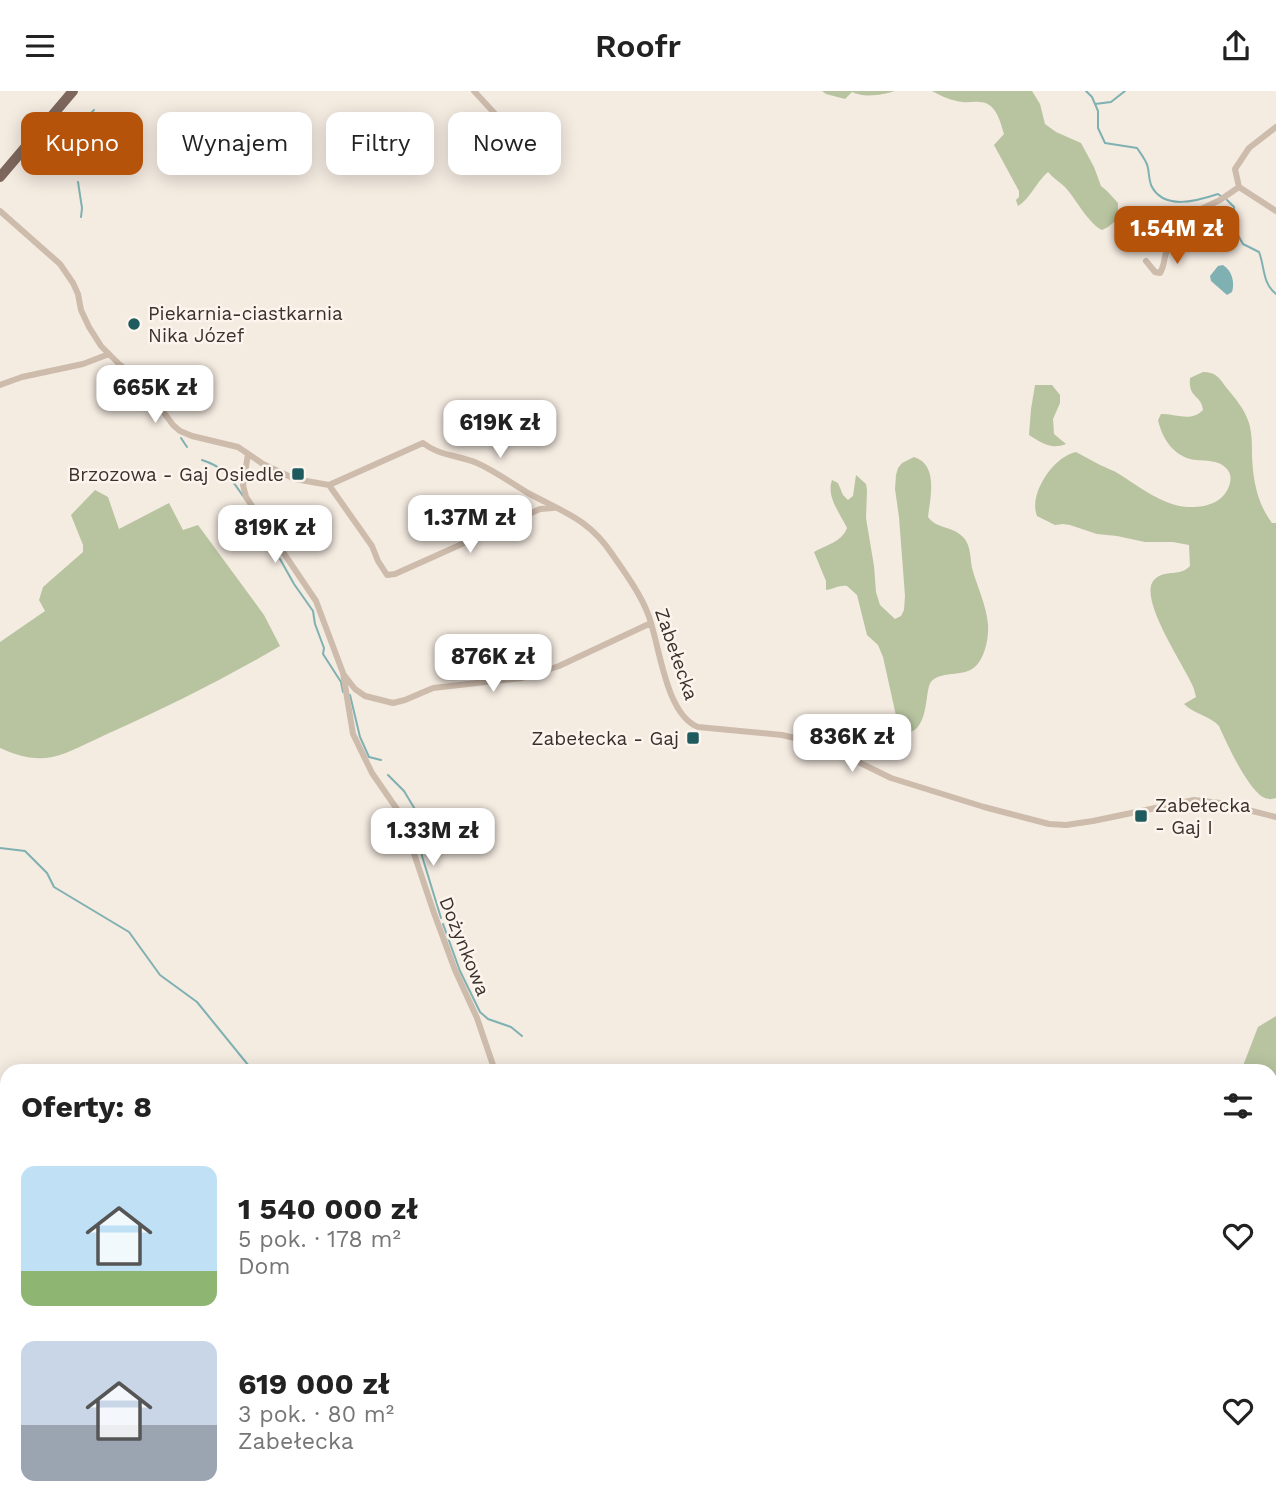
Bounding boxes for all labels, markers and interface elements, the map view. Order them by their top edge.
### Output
icon: menu [21,27,59,65]
text: Roofr [595,27,681,65]
icon: share [1217,27,1255,65]
chip: Kupno [21,112,143,175]
chip: Wynajem [157,112,312,175]
chip: Filtry [326,112,434,175]
chip: Nowe [448,112,561,175]
pin: 1.54M zł [1105,207,1249,266]
text: 1.54M zł [1130,215,1224,242]
place label: Piekarnia-ciastkarnia Nika Józef [148,302,343,347]
marker: Piekarnia-ciastkarnia Nika Józef [126,316,142,332]
pin: 665K zł [90,365,220,425]
text: 665K zł [112,374,198,401]
pin: 619K zł [435,401,565,460]
text: 619K zł [459,409,541,436]
place label: Brzozowa - Gaj Osiedle [68,463,284,486]
marker: Brzozowa - Gaj Osiedle [290,466,306,482]
pin: 1.37M zł [398,496,542,555]
text: 1.37M zł [424,504,516,531]
pin: 819K zł [210,505,340,565]
text: 819K zł [234,514,316,541]
street label: Zabełecka [650,605,703,703]
pin: 876K zł [428,635,558,694]
text: 876K zł [451,643,535,670]
pin: 836K zł [787,715,917,774]
text: 836K zł [809,723,895,750]
place label: Zabełecka - Gaj [532,727,679,750]
marker: Zabełecka - Gaj [685,730,701,746]
place label: Zabełecka - Gaj I [1155,794,1251,839]
marker: Zabełecka - Gaj I [1133,808,1149,824]
pin: 1.33M zł [361,809,505,868]
text: 1.33M zł [387,817,479,844]
street label: Dożynkowa [434,893,495,999]
icon: filters [1219,1087,1257,1125]
text: Oferty: 8 [21,1089,152,1124]
text: 1 540 000 zł [238,1191,418,1226]
icon: home [77,1194,161,1278]
icon: heart [1219,1217,1257,1255]
text: 5 pok. · 178 m² [238,1226,401,1253]
text: Dom [238,1253,290,1280]
text: 619 000 zł [238,1366,390,1401]
icon: home [77,1369,161,1453]
icon: heart [1219,1392,1257,1430]
text: 3 pok. · 80 m² [238,1401,394,1428]
text: Zabełecka [238,1428,354,1455]

